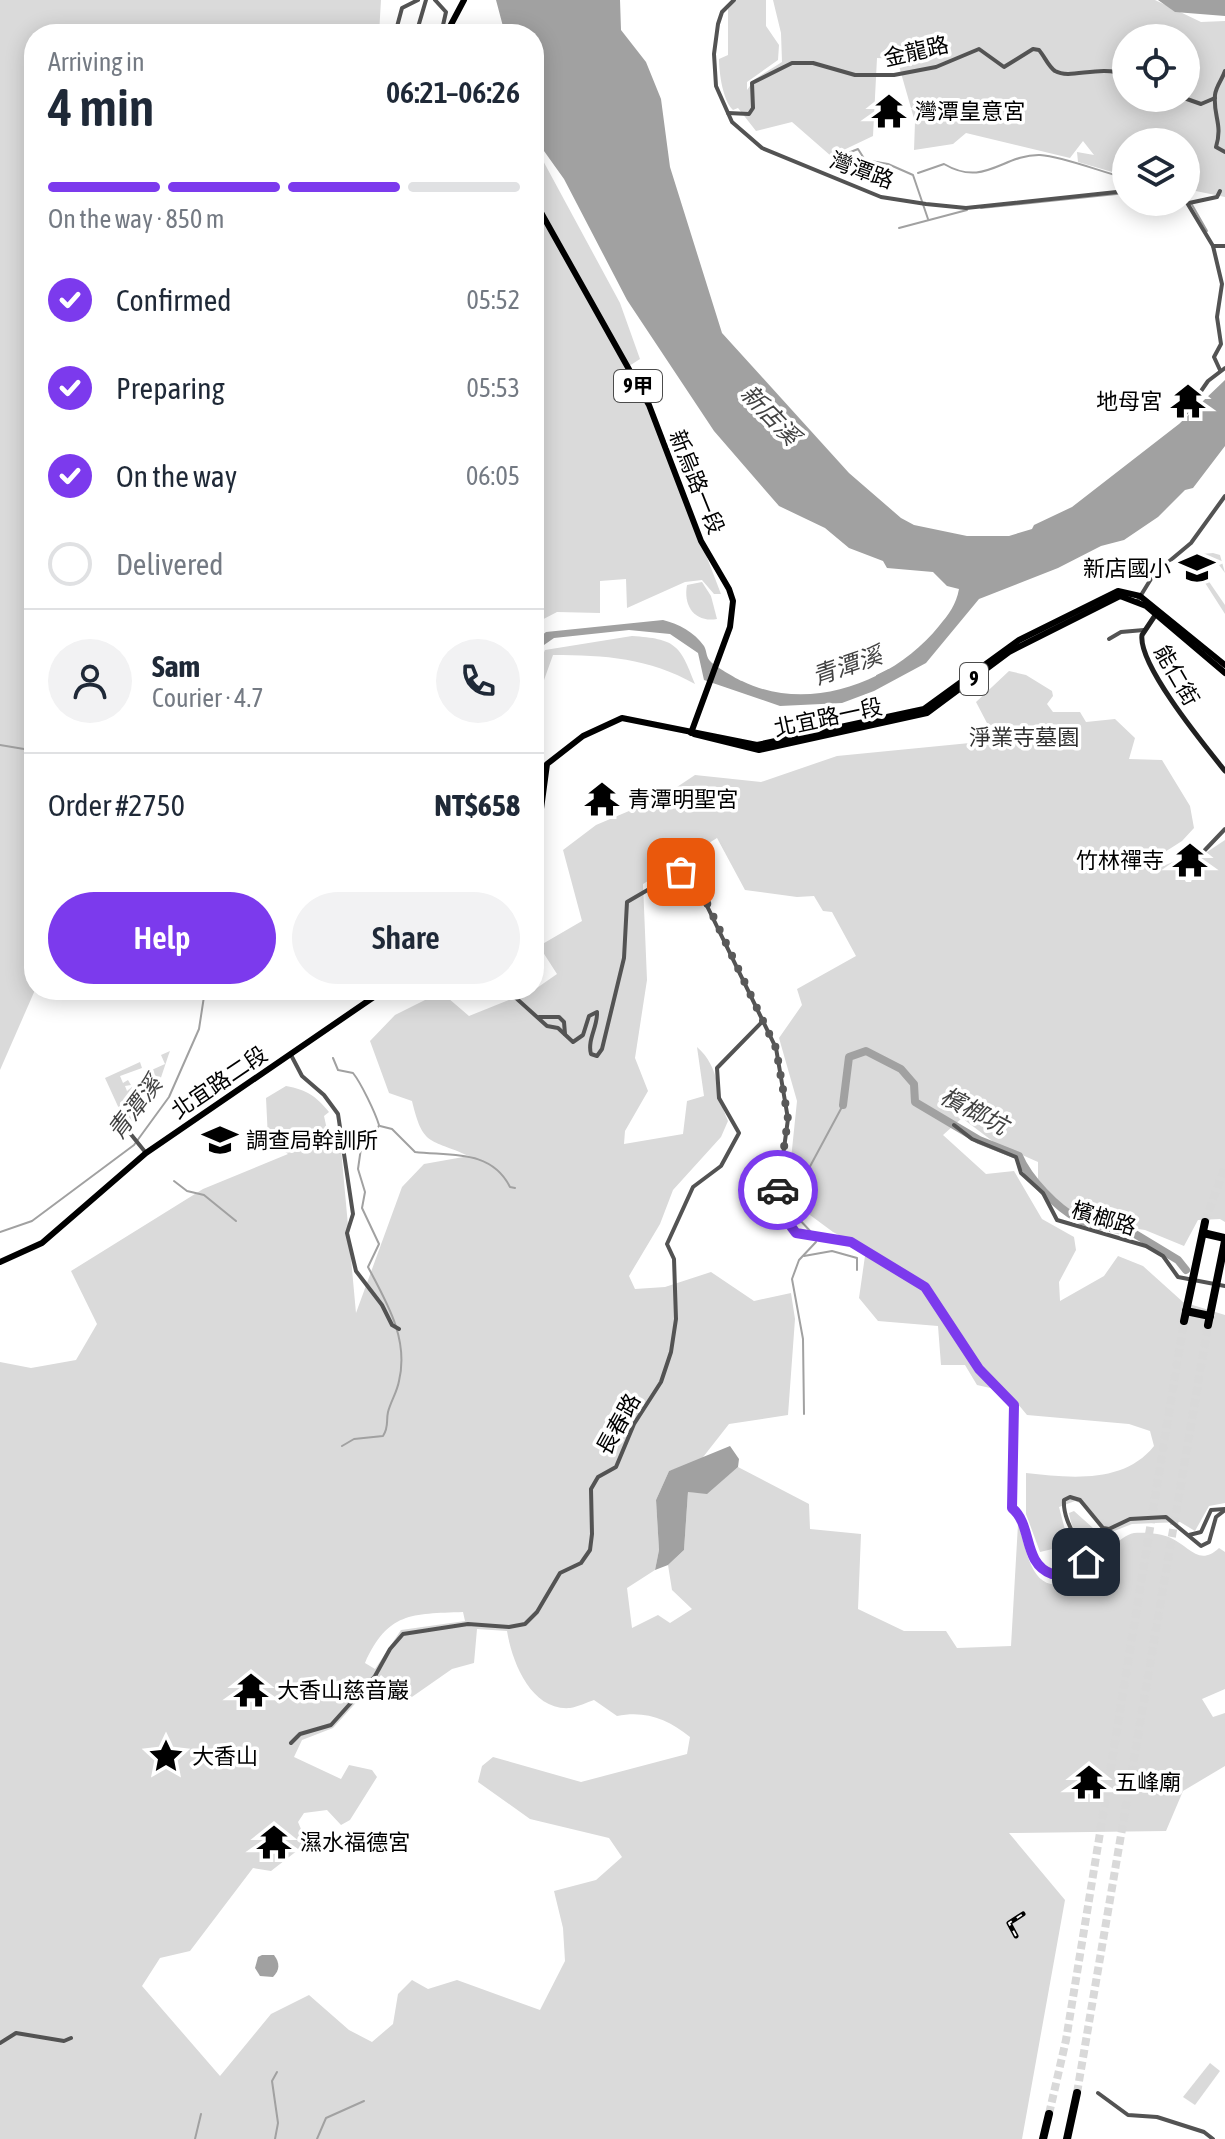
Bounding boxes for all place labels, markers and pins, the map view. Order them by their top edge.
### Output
temple icon: 灣潭皇意宮 [870,92,908,130]
place label: 灣潭皇意宮 [915,98,1025,124]
temple icon: 地母宮 [1169,382,1207,420]
place label: 地母宮 [1096,388,1162,414]
school or university icon: 新店國小 [1178,549,1216,587]
place label: 新店國小 [1083,555,1171,581]
temple icon: 青潭明聖宮 [583,780,621,818]
place label: 青潭明聖宮 [628,786,738,812]
pin [647,838,715,906]
temple icon: 竹林禪寺 [1171,841,1209,879]
place label: 竹林禪寺 [1076,847,1164,873]
school or university icon: 調查局幹訓所 [201,1121,239,1159]
place label: 調查局幹訓所 [246,1127,378,1153]
pin [1052,1528,1120,1596]
temple icon: 大香山慈音巖 [232,1671,270,1709]
place label: 大香山慈音巖 [277,1677,409,1703]
place icon: 大香山 [147,1737,185,1775]
place label: 大香山 [192,1743,258,1769]
temple icon: 五峰廟 [1070,1763,1108,1801]
place label: 五峰廟 [1115,1769,1181,1795]
temple icon: 濕水福德宮 [255,1823,293,1861]
place label: 濕水福德宮 [300,1829,410,1855]

